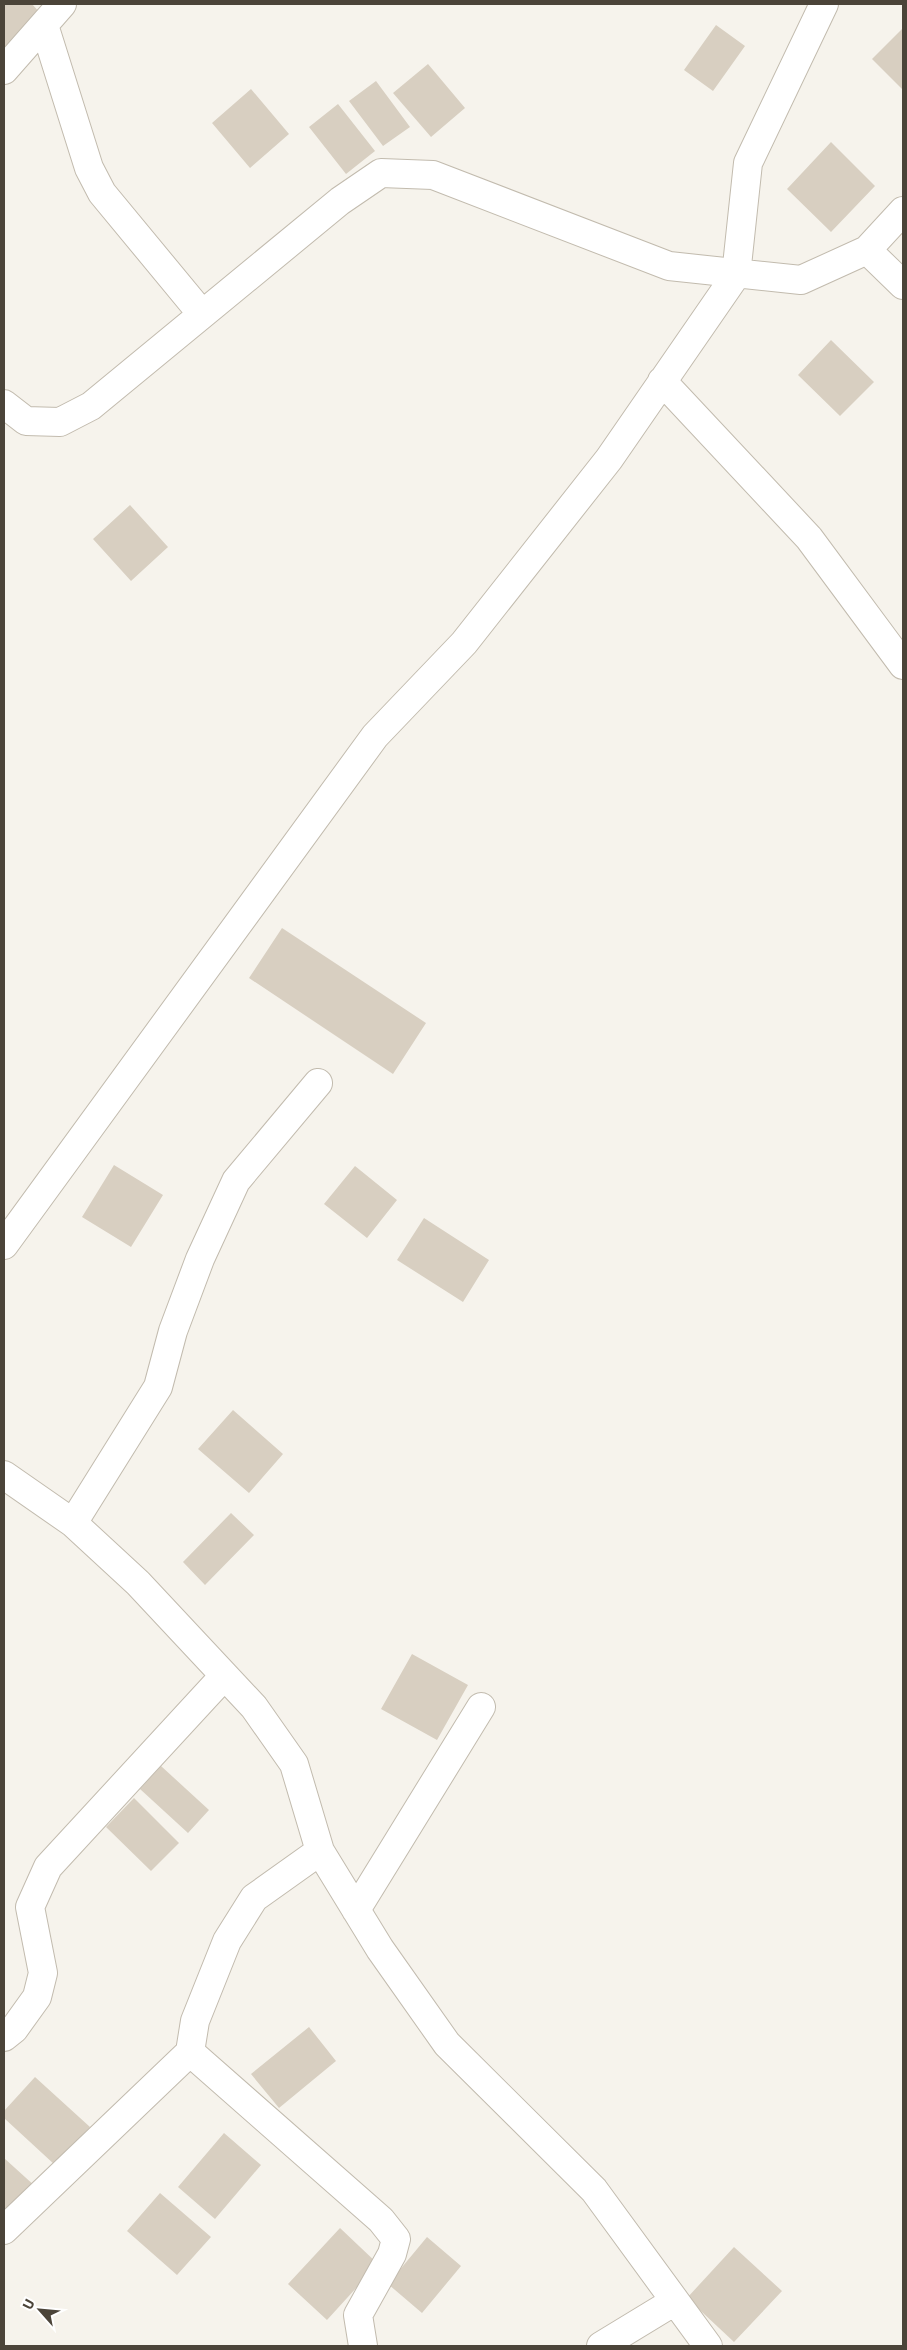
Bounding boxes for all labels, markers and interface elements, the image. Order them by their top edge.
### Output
north arrow [15,2285,65,2335]
text: U [18,2296,39,2313]

